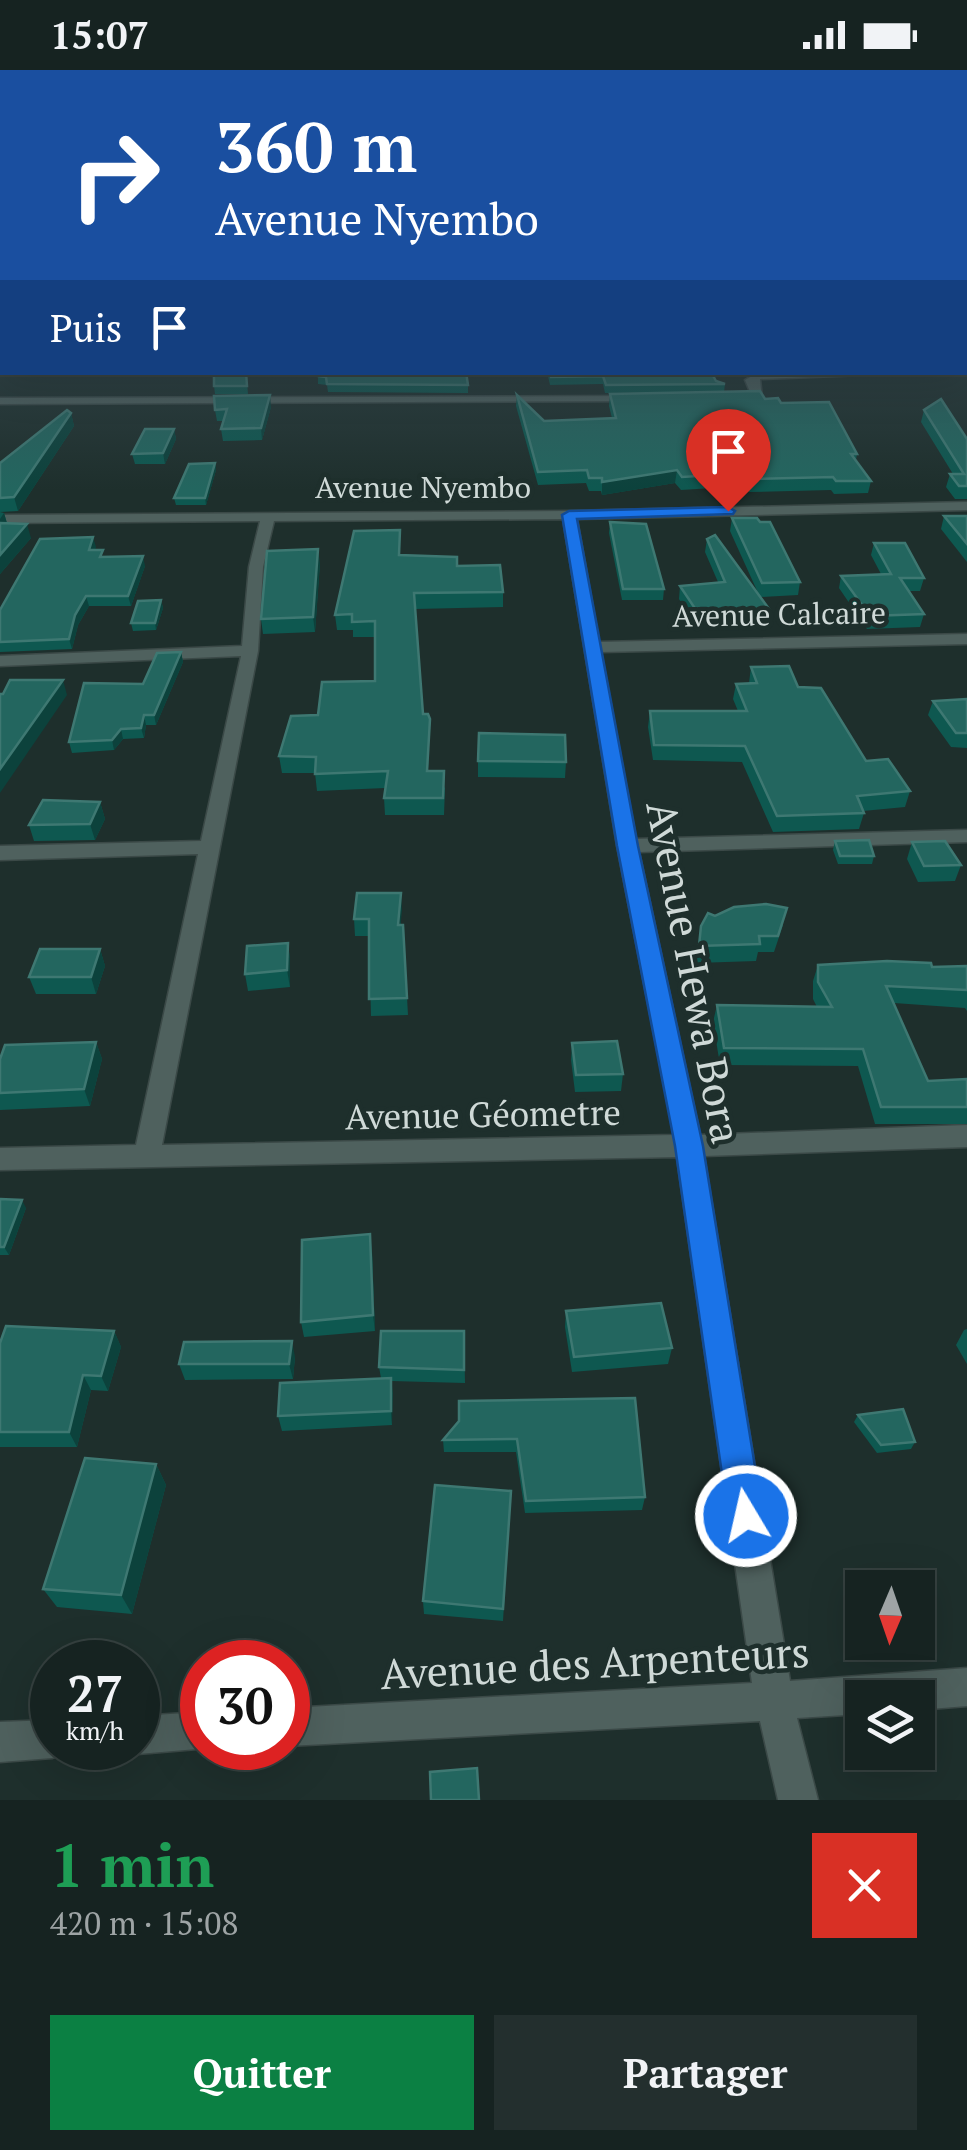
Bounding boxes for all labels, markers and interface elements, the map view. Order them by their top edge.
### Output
text: 15:07 [50,10,149,60]
text: 360 m [215,99,417,192]
icon: right [50,110,180,240]
text: Avenue Nyembo [215,188,539,248]
icon: arrive [142,300,197,355]
text: Puis [50,303,122,353]
pin [686,409,771,512]
icon: arrive [701,424,756,479]
street label: Avenue Nyembo [315,467,531,507]
street label: Avenue Calcaire [672,592,886,636]
street label: Avenue Hewa Bora [634,796,756,1148]
street label: Avenue Géometre [345,1089,621,1139]
position arrow [694,1464,798,1568]
north arrow [845,1570,935,1660]
map controls [845,1570,935,1770]
street label: Avenue des Arpenteurs [379,1623,811,1701]
speed limit sign: 30 [180,1640,310,1770]
text: 27 [67,1660,123,1726]
button: layers [845,1680,935,1770]
text: km/h [66,1714,124,1747]
text: 1 min [50,1825,214,1904]
button: close [812,1833,917,1938]
text: 420 m · 15:08 [50,1902,238,1944]
button: Quitter [50,2015,474,2130]
button: Partager [494,2015,917,2130]

